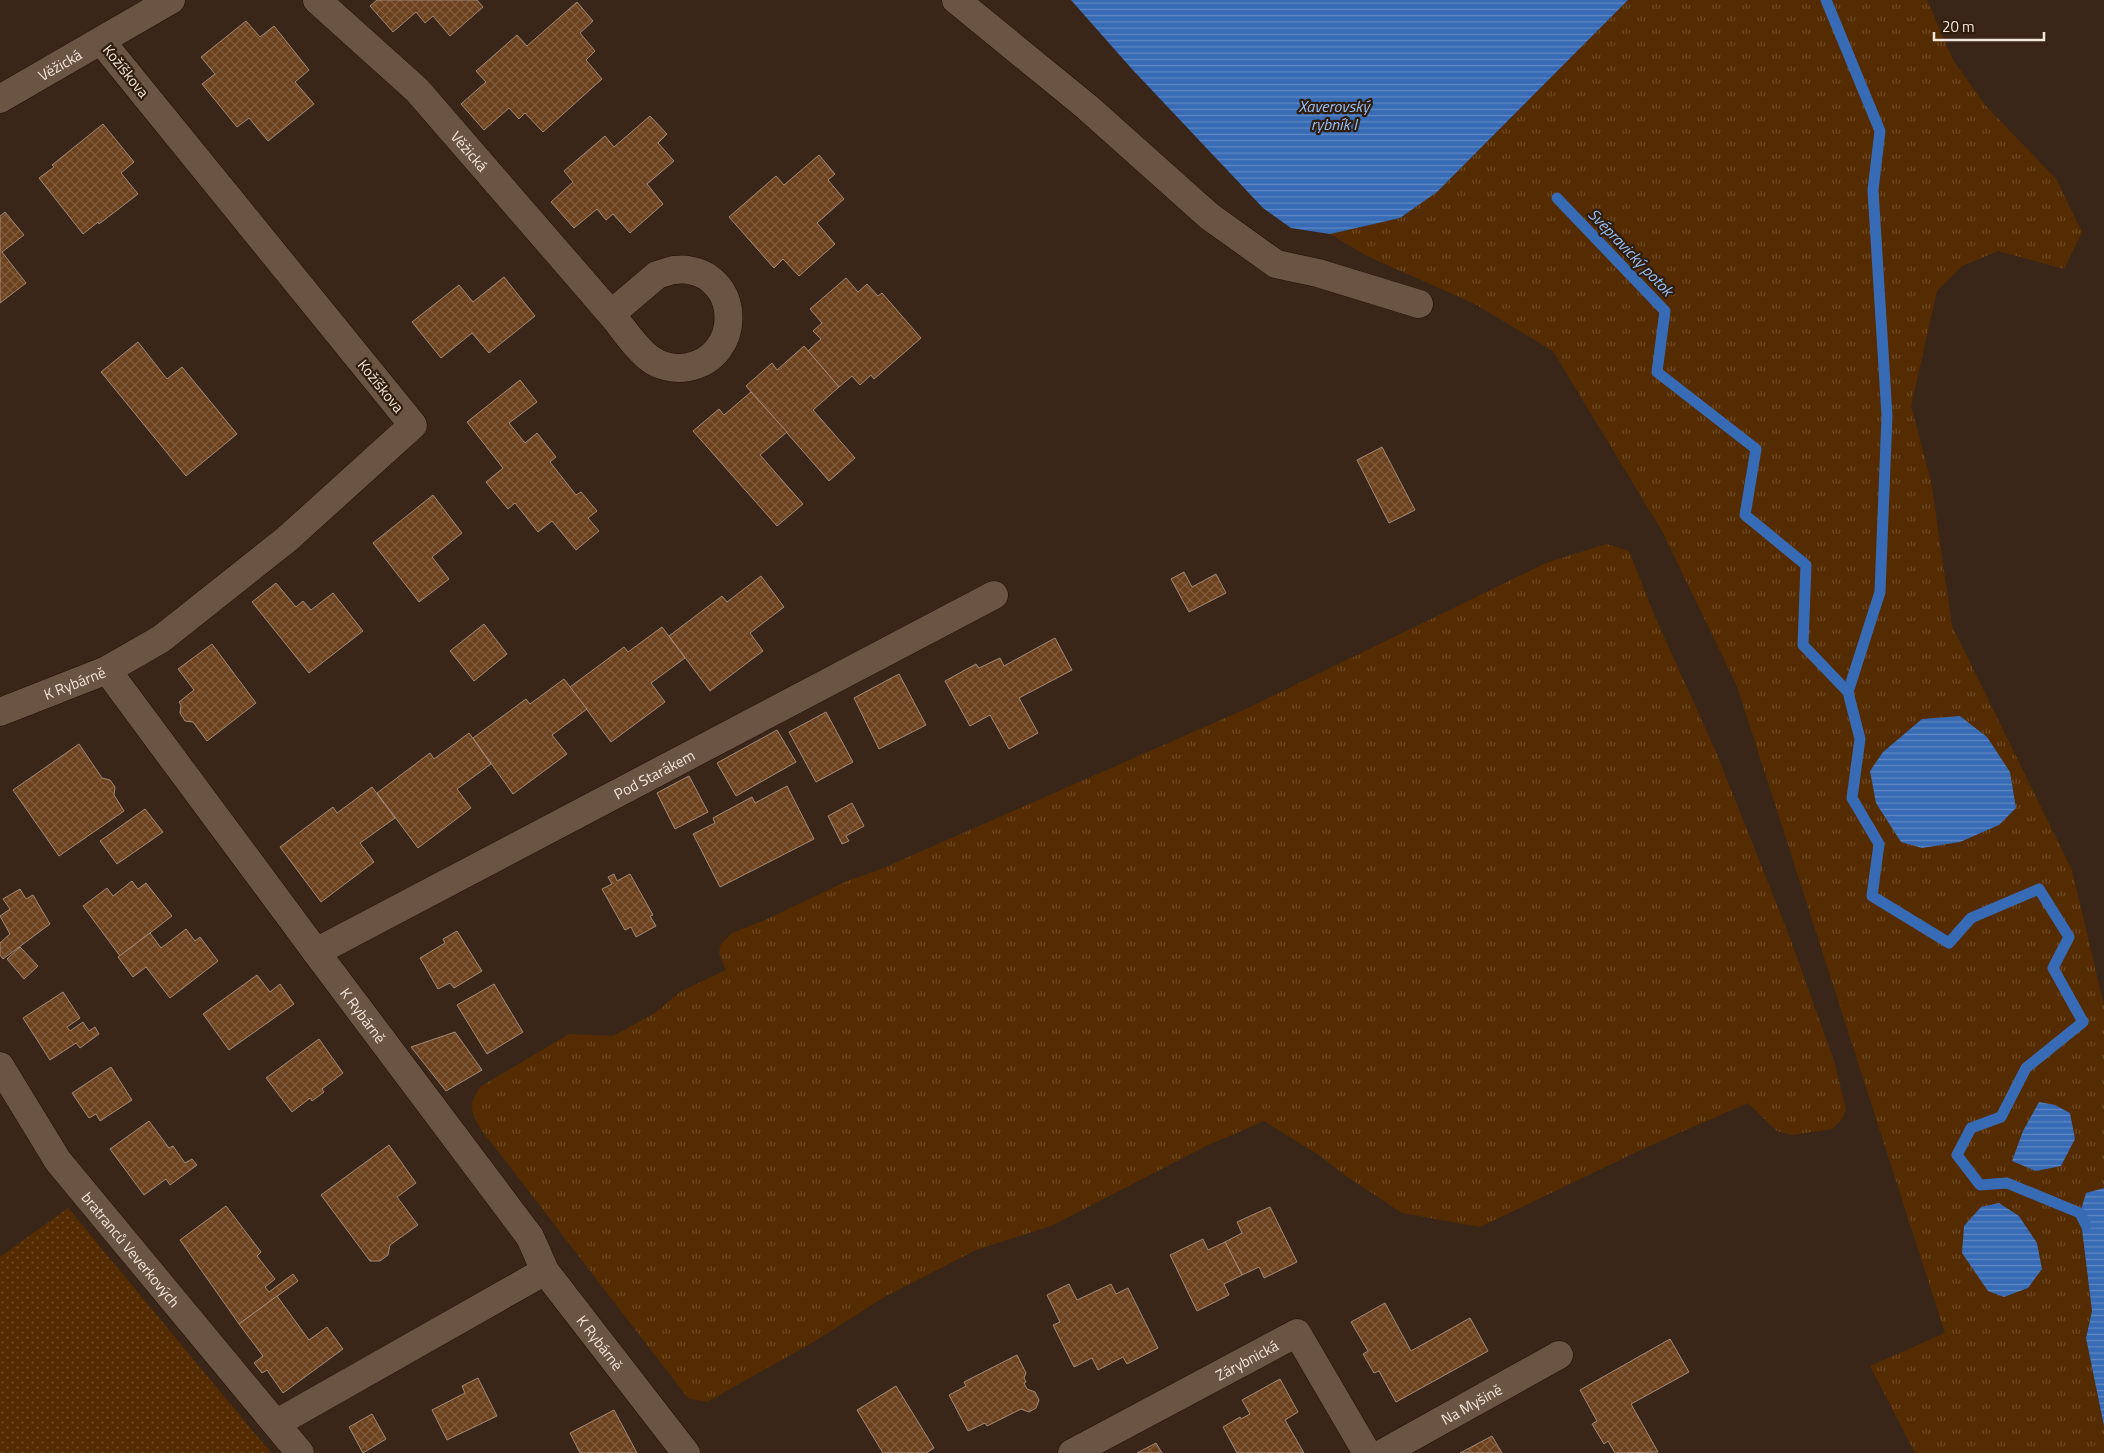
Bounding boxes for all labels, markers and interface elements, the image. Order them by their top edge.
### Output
scale bar [1934,10,2044,42]
text: 20 m [1942,15,1975,38]
street label: Kožíškova [97,39,155,103]
street label: Věžická [34,42,86,86]
water label: Xaverovský rybník I [1298,94,1371,136]
street label: Věžická [446,125,494,177]
water label: Svépravický potok [1583,203,1681,303]
street label: Kožíškova [352,354,410,418]
street label: K Rybárně [40,660,109,705]
street label: Pod Starákem [609,743,699,805]
street label: K Rybárně [335,982,392,1048]
street label: bratranců Veverkových [76,1187,186,1312]
street label: K Rybárně [572,1310,629,1375]
street label: Zárybnická [1211,1333,1283,1386]
street label: Na Myšině [1437,1378,1506,1430]

